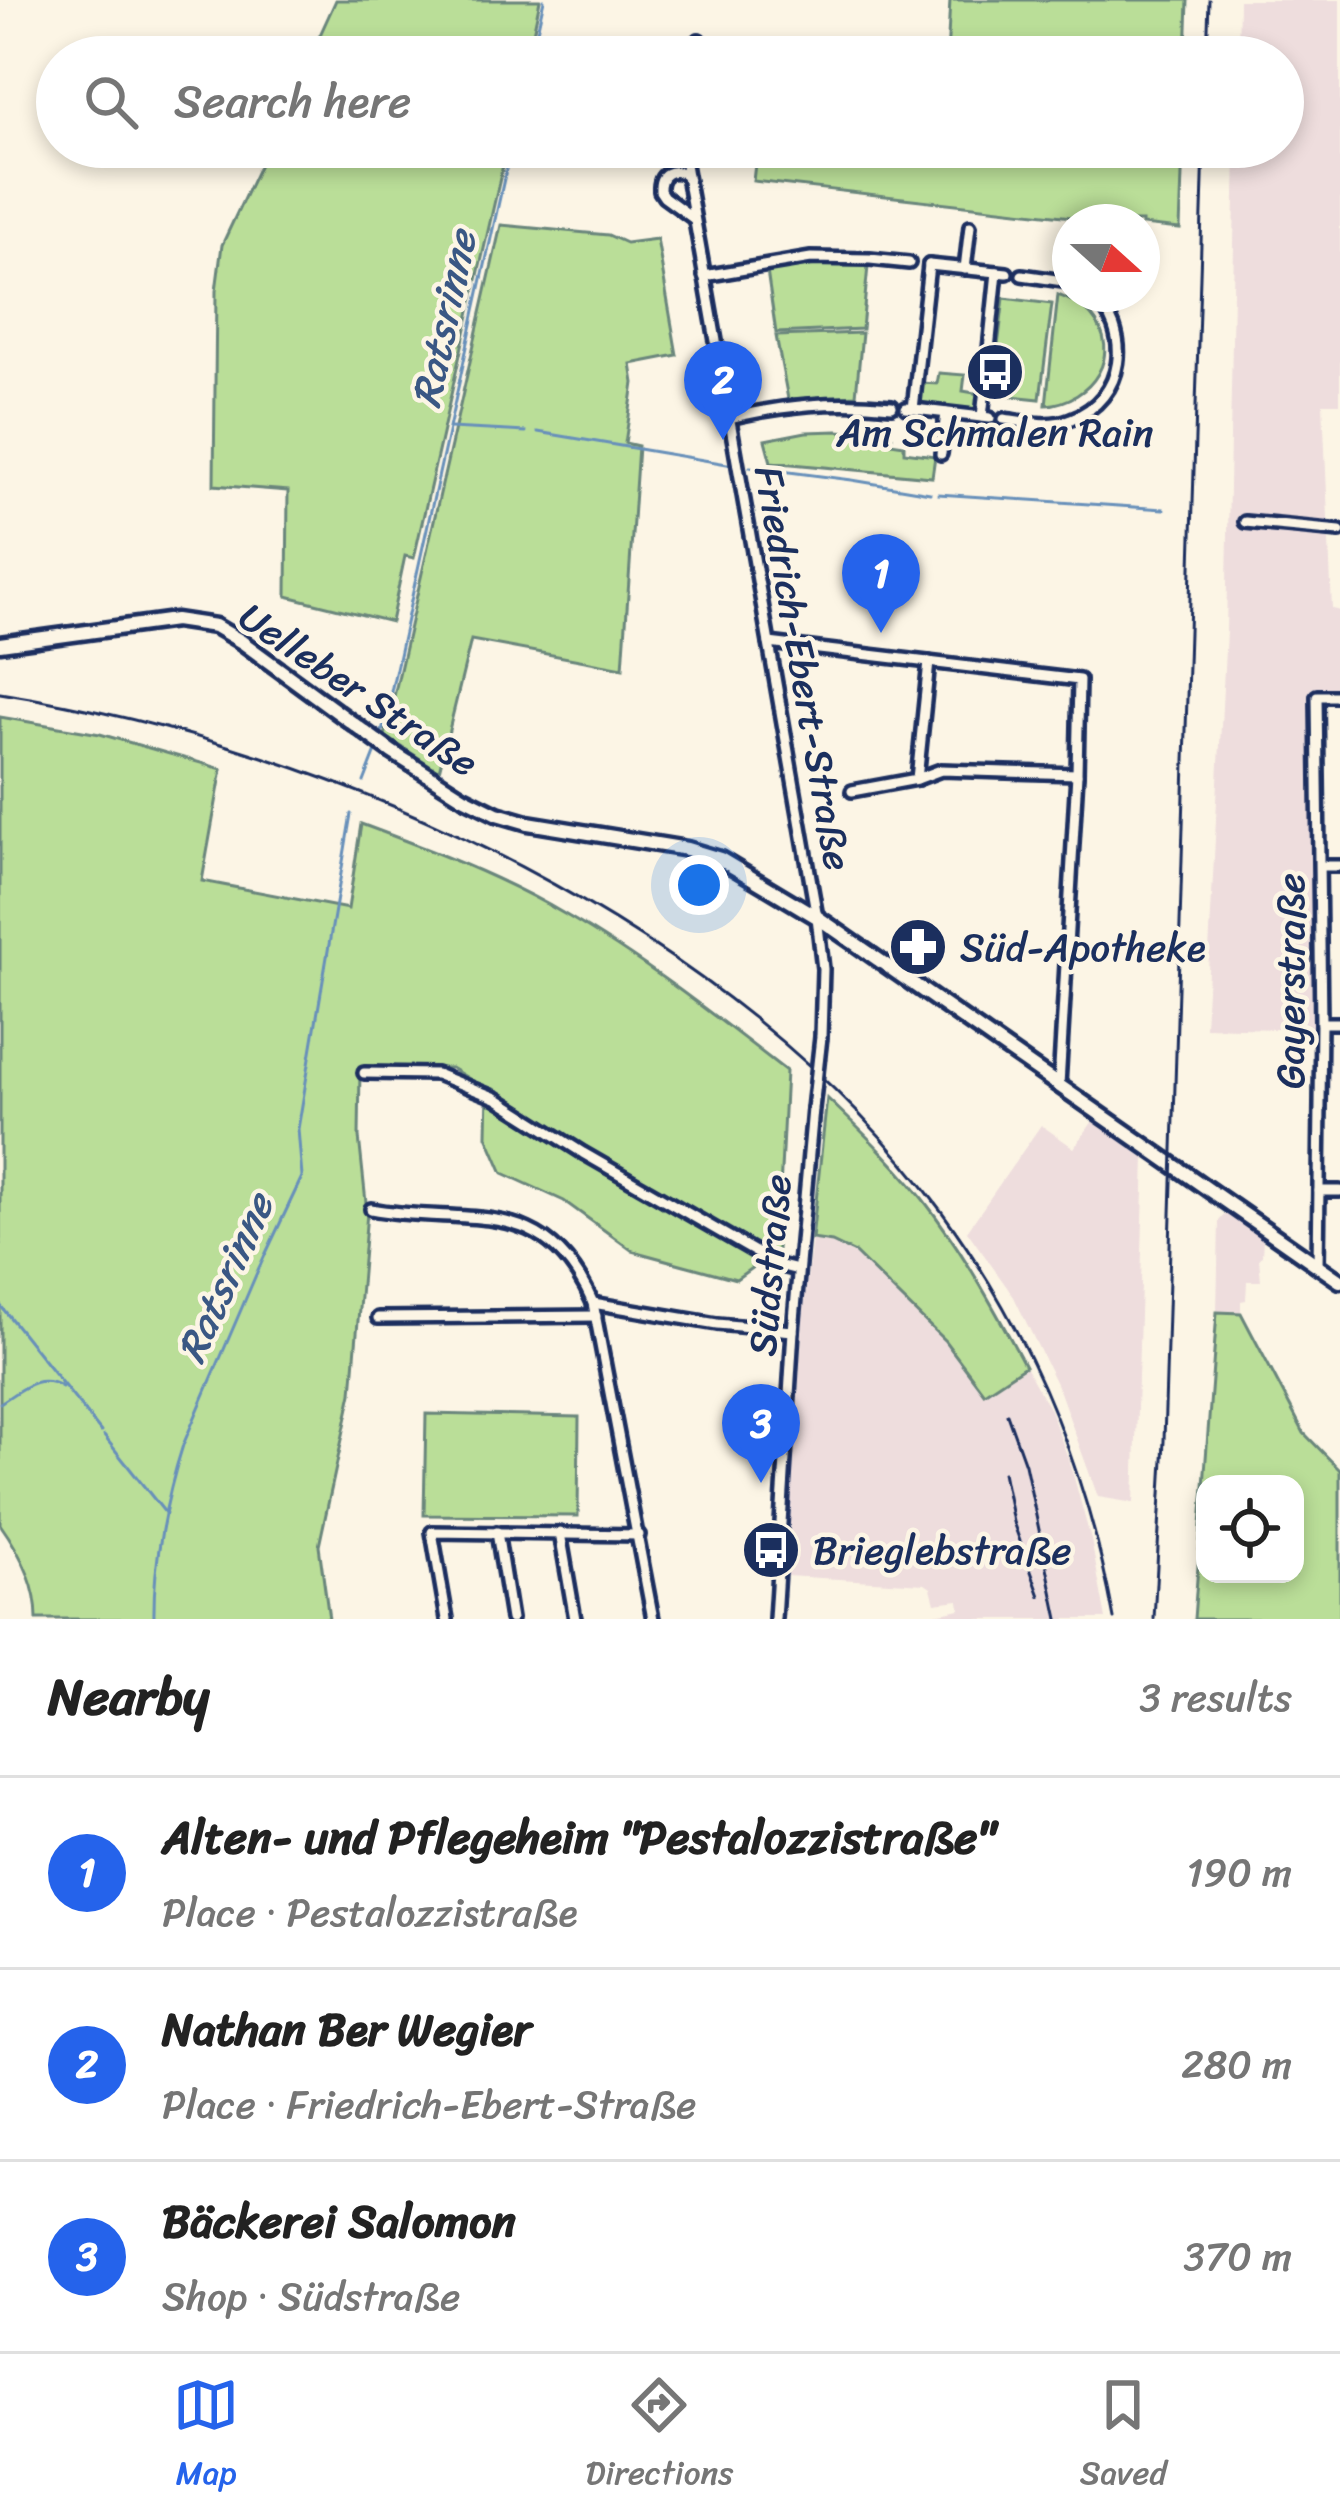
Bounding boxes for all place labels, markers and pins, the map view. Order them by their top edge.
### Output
pin: 2 [684,341,762,440]
bus stop icon: Am Schmalen Rain [964,341,1026,403]
place label: Am Schmalen Rain [835,398,1154,467]
pin: 1 [842,534,920,633]
place label: Süd-Apotheke [960,913,1206,982]
pharmacy icon: Süd-Apotheke [887,916,949,978]
pin: 3 [722,1384,800,1483]
place label: Brieglebstraße [813,1516,1072,1585]
bus stop icon: Brieglebstraße [740,1519,802,1581]

